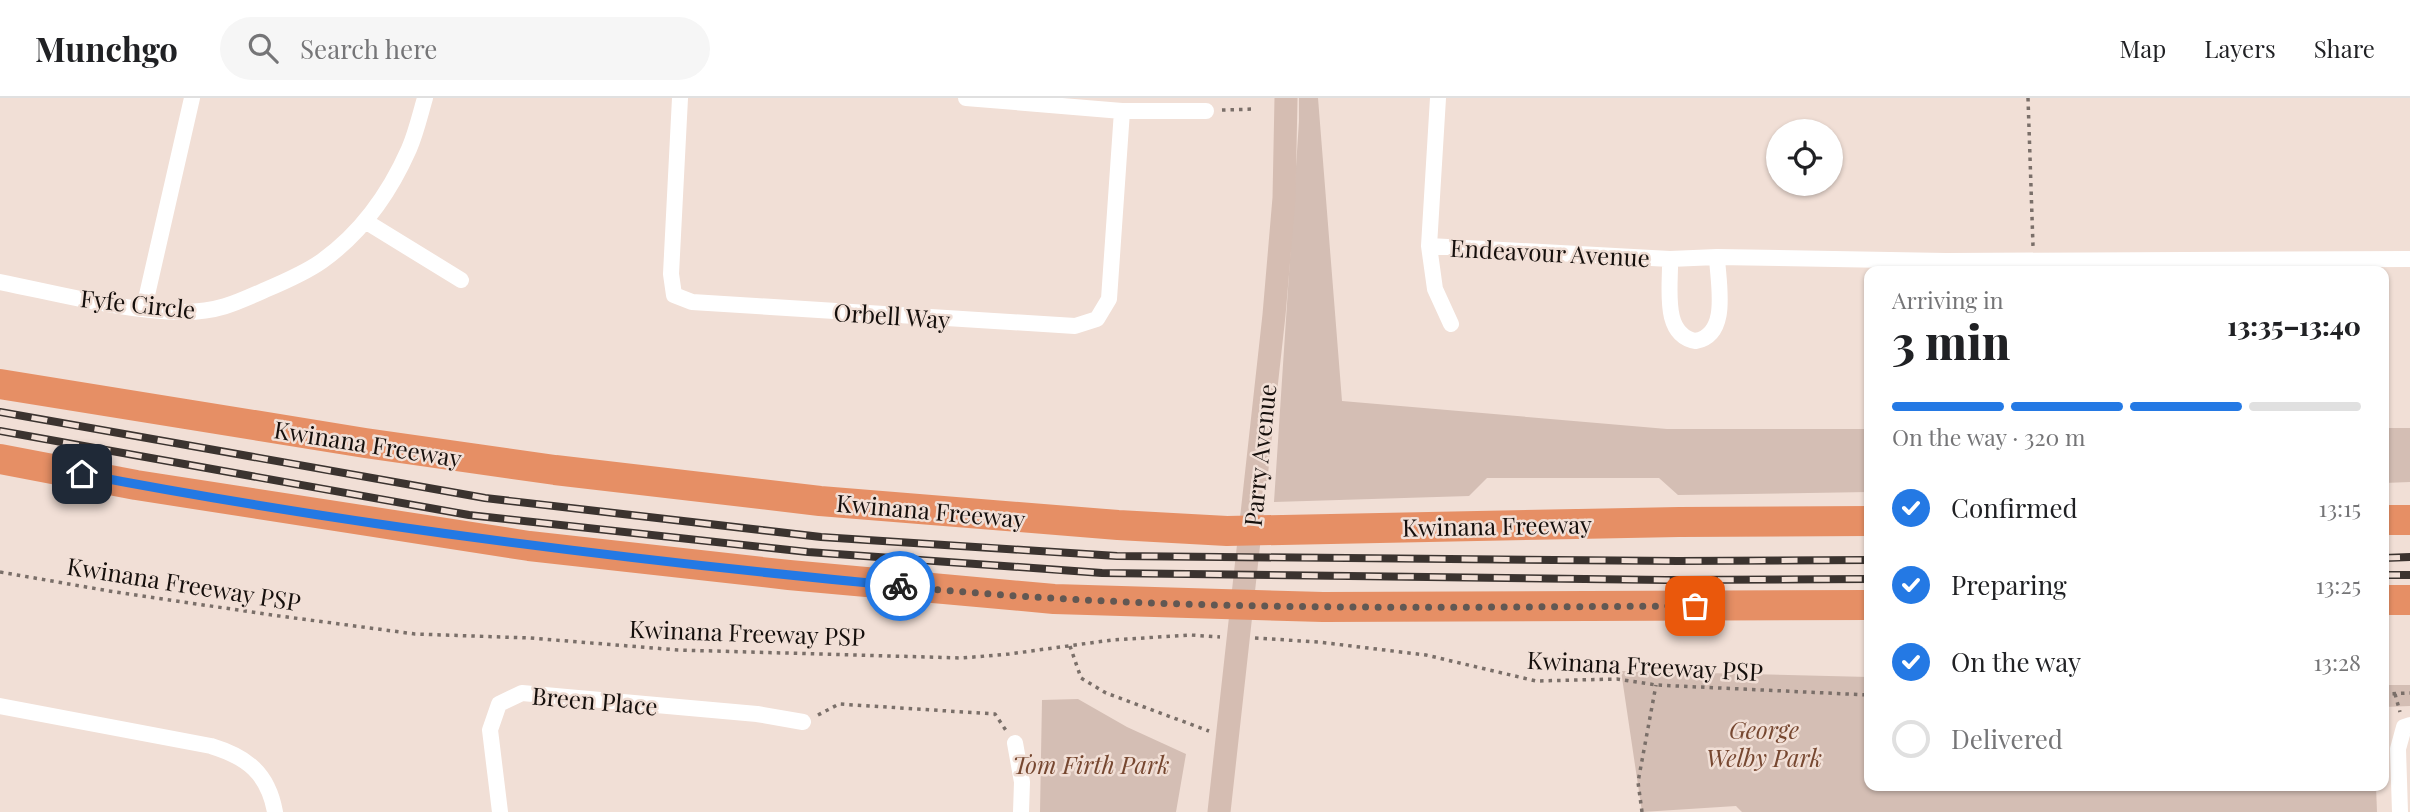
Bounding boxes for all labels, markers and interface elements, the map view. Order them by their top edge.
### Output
search box [220,17,710,80]
text: Munchgo [35,26,178,70]
icon: search [244,29,282,67]
text: Search here [300,31,437,66]
text: Map [2120,32,2166,64]
text: Layers [2204,32,2276,64]
text: Share [2314,32,2375,64]
map controls [1766,119,1843,196]
button: locate [1766,119,1843,196]
street label: Endeavour Avenue [1449,231,1651,273]
street label: Fyfe Circle [79,281,197,325]
text: Arriving in [1892,284,2004,315]
street label: Orbell Way [833,295,951,335]
text: 13:35–13:40 [2227,308,2361,343]
text: 3 min [1892,310,2010,372]
street label: Parry Avenue [1236,382,1282,528]
street label: Kwinana Freeway [272,412,464,474]
text: On the way · 320 m [1892,421,2085,452]
pin [52,444,112,504]
icon: home [63,455,101,493]
street label: Kwinana Freeway [835,486,1027,534]
icon: check [1892,489,1930,527]
text: Confirmed [1951,490,2078,525]
text: 13:15 [2319,492,2361,523]
street label: Kwinana Freeway [1402,507,1592,543]
street label: Kwinana Freeway PSP [65,549,303,617]
courier [865,551,935,621]
icon: check [1892,566,1930,604]
icon: bike [881,567,919,605]
text: Preparing [1951,567,2067,602]
text: 13:25 [2316,569,2361,600]
pin [1665,576,1725,636]
icon: bag [1676,587,1714,625]
street label: Kwinana Freeway PSP [628,612,866,652]
street label: Kwinana Freeway PSP [1526,643,1764,687]
icon: check [1892,643,1930,681]
text: On the way [1951,644,2081,679]
text: 13:28 [2313,646,2361,677]
street label: Breen Place [531,679,659,721]
park label: George Welby Park [1706,713,1822,773]
text: Delivered [1951,721,2063,756]
park label: Tom Firth Park [1012,748,1170,780]

